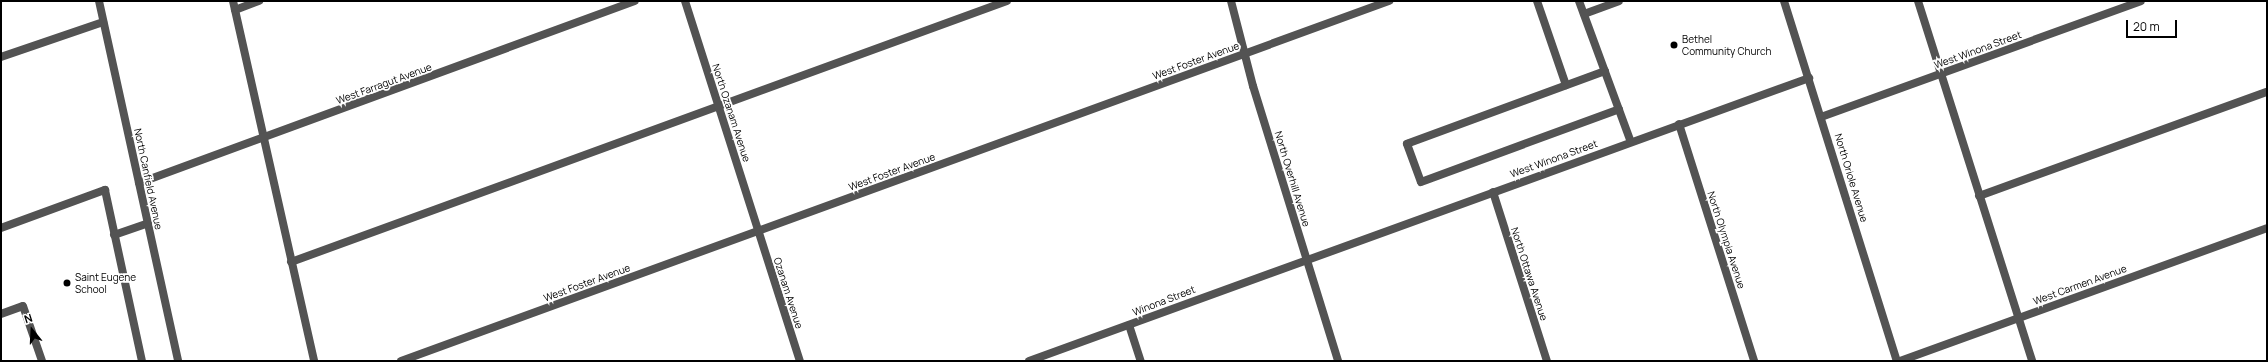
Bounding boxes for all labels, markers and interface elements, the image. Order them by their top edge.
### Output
scale bar [2128,12,2179,38]
text: 20 m [2133,18,2160,35]
street label: West Winona Street [1933,29,2023,71]
place label: Bethel Community Church [1682,33,1771,56]
street label: West Foster Avenue [1151,40,1241,82]
marker: Bethel Community Church [1669,40,1679,50]
street label: West Farragut Avenue [335,61,433,107]
street label: North Ozanam Avenue [709,62,753,164]
street label: North Canfield Avenue [131,127,165,231]
street label: North Overhill Avenue [1272,130,1312,228]
street label: North Oriole Avenue [1832,132,1870,224]
street label: West Winona Street [1509,138,1599,180]
street label: West Foster Avenue [847,151,937,193]
street label: North Olympia Avenue [1705,190,1747,290]
street label: North Ottawa Avenue [1508,226,1550,322]
street label: Ozanam Avenue [771,256,805,330]
street label: West Foster Avenue [542,262,632,304]
street label: West Carmen Avenue [2032,263,2128,307]
place label: Saint Eugene School [75,271,136,294]
marker: Saint Eugene School [62,278,72,288]
street label: Winona Street [1131,284,1197,318]
north arrow [12,310,52,350]
text: N [22,310,34,326]

